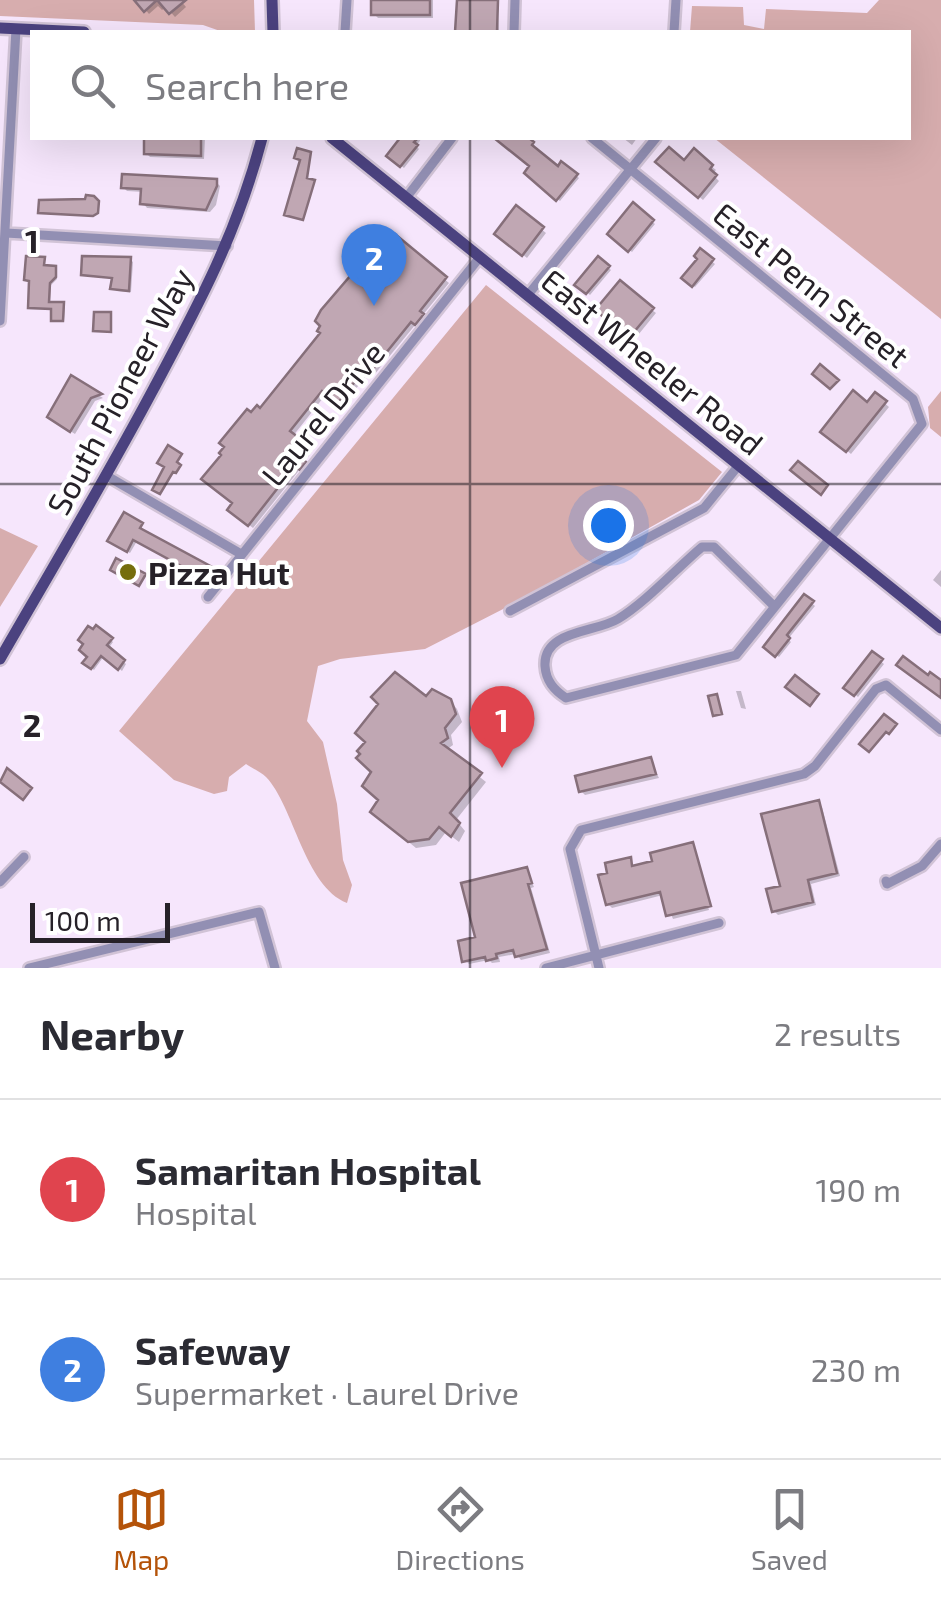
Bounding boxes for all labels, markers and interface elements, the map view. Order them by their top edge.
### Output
search box [30,30,911,140]
icon: search [65,58,120,113]
text: Search here [145,62,349,108]
street label: East Penn Street [707,194,917,374]
text: 1 [25,221,39,259]
pin: 2 [342,224,406,306]
street label: East Wheeler Road [535,260,771,462]
street label: South Pioneer Way [38,261,200,521]
street label: Laurel Drive [253,334,391,492]
your location [583,500,634,551]
place label: Pizza Hut [148,553,290,591]
marker: Pizza Hut [117,561,139,583]
pin: 1 [470,686,534,768]
text: 2 [23,705,41,743]
scale bar [30,898,170,943]
text: 100 m [45,903,121,937]
text: Nearby [40,1008,184,1058]
text: 2 results [774,1014,901,1052]
text: Samaritan Hospital [135,1147,481,1193]
text: 1 [66,1170,79,1208]
text: 190 m [815,1170,901,1208]
text: Hospital [135,1193,257,1231]
text: Safeway [135,1327,291,1373]
text: 2 [63,1350,82,1388]
text: 230 m [811,1350,901,1388]
text: Supermarket · Laurel Drive [135,1373,519,1411]
tab: Map [113,1482,169,1576]
tab: Directions [396,1482,525,1576]
tab: Saved [751,1482,828,1576]

